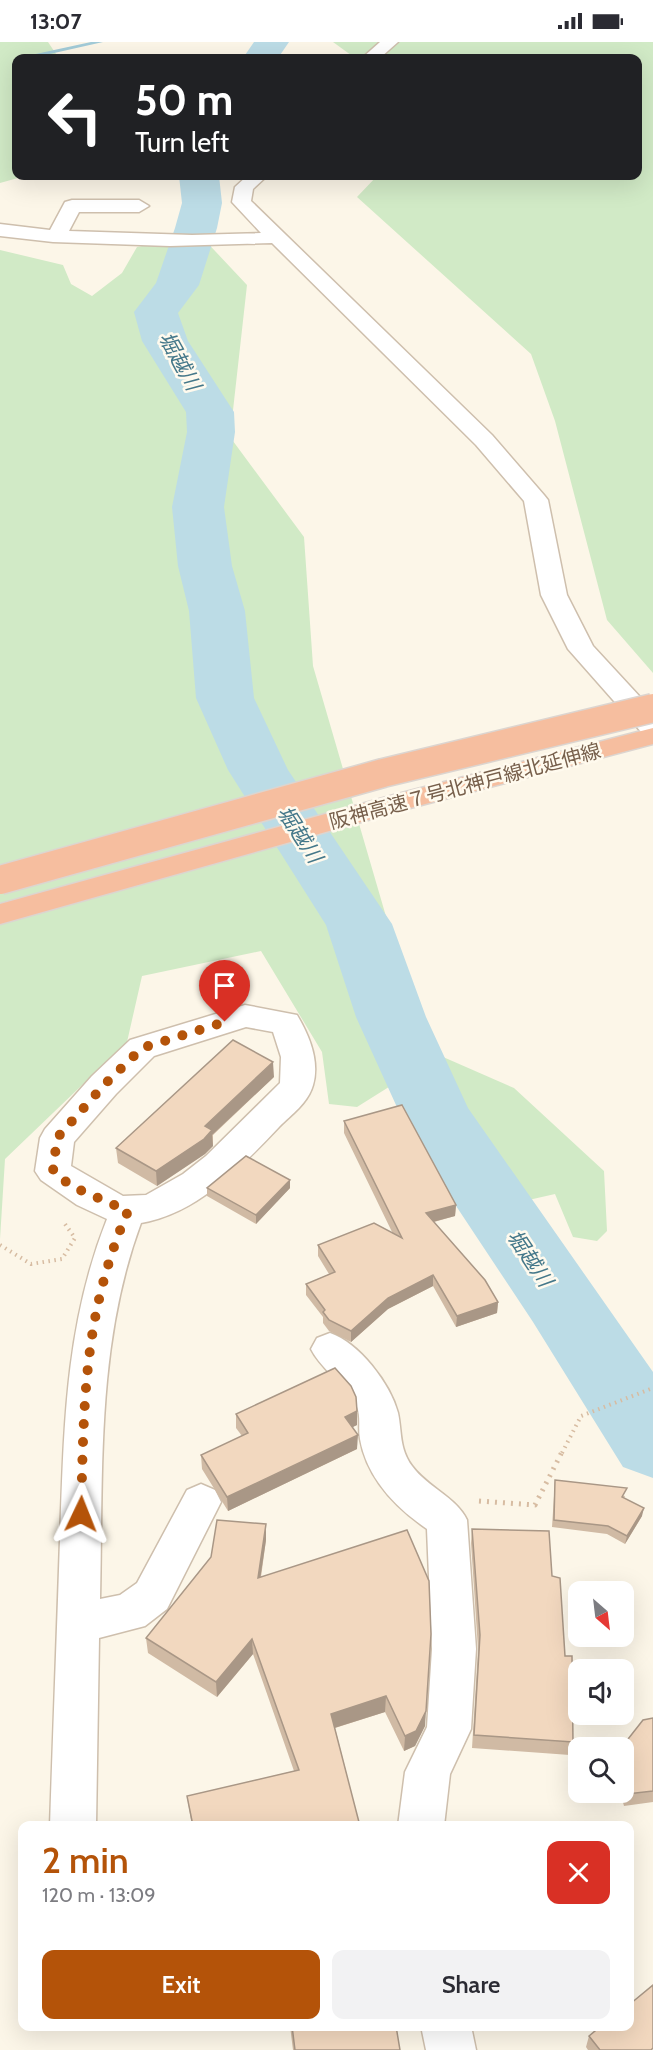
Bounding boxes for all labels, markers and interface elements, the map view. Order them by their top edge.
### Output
text: 13:07 [30,8,82,35]
text: 50 m [135,74,233,126]
icon: left [36,78,114,156]
text: Turn left [135,126,229,159]
water label: 堀越川 [154,327,207,396]
street label: 阪神高速７号北神戸線北延伸線 [327,738,603,834]
water label: 堀越川 [272,801,329,869]
pin [199,960,250,1022]
icon: arrive [208,969,241,1002]
water label: 堀越川 [502,1225,559,1293]
position arrow [49,1482,113,1546]
north arrow [568,1581,634,1647]
map controls [568,1581,634,1803]
button: sound [568,1659,634,1725]
button: search [568,1737,634,1803]
text: 2 min [42,1838,129,1882]
button: close [547,1841,610,1904]
text: 120 m · 13:09 [42,1883,156,1907]
button: Exit [42,1950,320,2019]
button: Share [332,1950,610,2019]

